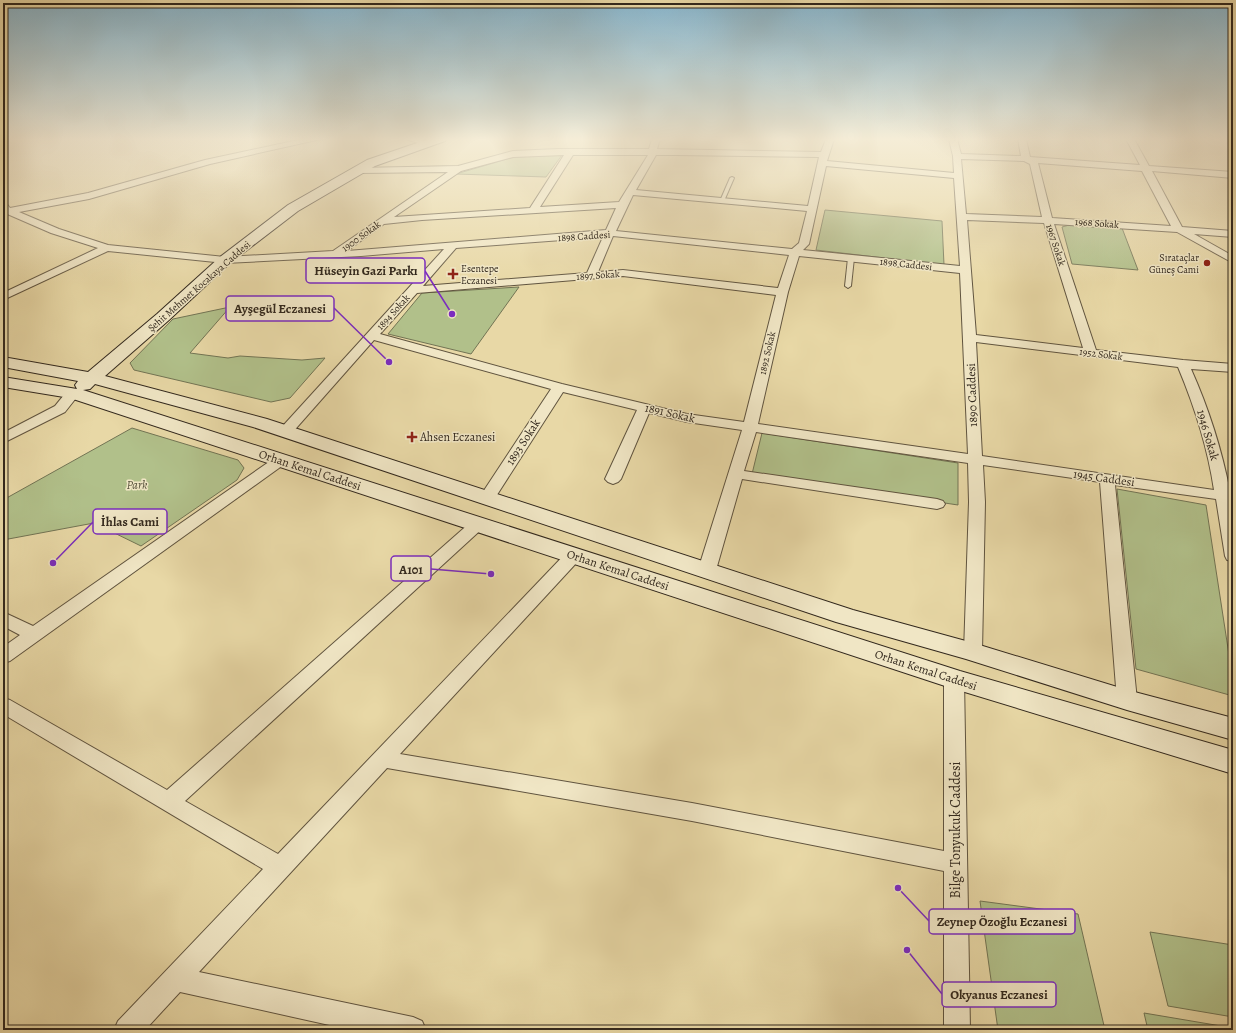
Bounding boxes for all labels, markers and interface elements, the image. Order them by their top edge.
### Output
street label: 1968 Sokak [1075,215,1119,231]
street label: 1900 Sokak [339,217,383,255]
street label: 1967 Sokak [1043,222,1069,268]
street label: 1898 Caddesi [557,228,611,244]
street label: Şehit Mehmet Kocakaya Caddesi [145,238,253,334]
place label: Sırataçlar Güneş Cami [1149,251,1199,276]
street label: 1898 Caddesi [879,255,933,273]
callout: Hüseyin Gazi Parkı [306,258,425,283]
marker: Sırataçlar Güneş Cami [1202,258,1212,268]
text: Hüseyin Gazi Parkı [314,262,418,279]
place label: Esentepe Eczanesi [461,262,499,287]
street label: 1897 Sokak [576,267,620,283]
marker: Esentepe Eczanesi [448,269,458,279]
street label: 1894 Sokak [374,291,413,333]
callout: Ayşegül Eczanesi [226,296,334,321]
text: Ayşegül Eczanesi [233,300,326,317]
street label: 1892 Sokak [756,330,778,376]
street label: 1952 Sokak [1079,345,1123,363]
street label: 1890 Caddesi [963,363,981,427]
street label: 1891 Sokak [643,399,697,427]
street label: 1946 Sokak [1193,408,1223,462]
street label: 1893 Sokak [502,416,544,468]
place label: Ahsen Eczanesi [419,429,495,445]
marker: Ahsen Eczanesi [407,432,417,442]
street label: Orhan Kemal Caddesi [257,446,363,494]
street label: 1945 Caddesi [1072,466,1136,490]
park label: Park [127,477,148,493]
callout: İhlas Cami [93,509,167,534]
text: İhlas Cami [101,513,159,530]
street label: Orhan Kemal Caddesi [565,546,671,594]
callout: A101 [391,556,431,581]
text: A101 [398,561,423,578]
street label: Orhan Kemal Caddesi [873,646,979,694]
street label: Bilge Tonyukuk Caddesi [946,761,965,899]
callout: Zeynep Özoğlu Eczanesi [929,909,1075,934]
text: Zeynep Özoğlu Eczanesi [937,913,1067,930]
callout: Okyanus Eczanesi [942,982,1056,1007]
text: Okyanus Eczanesi [950,986,1048,1003]

